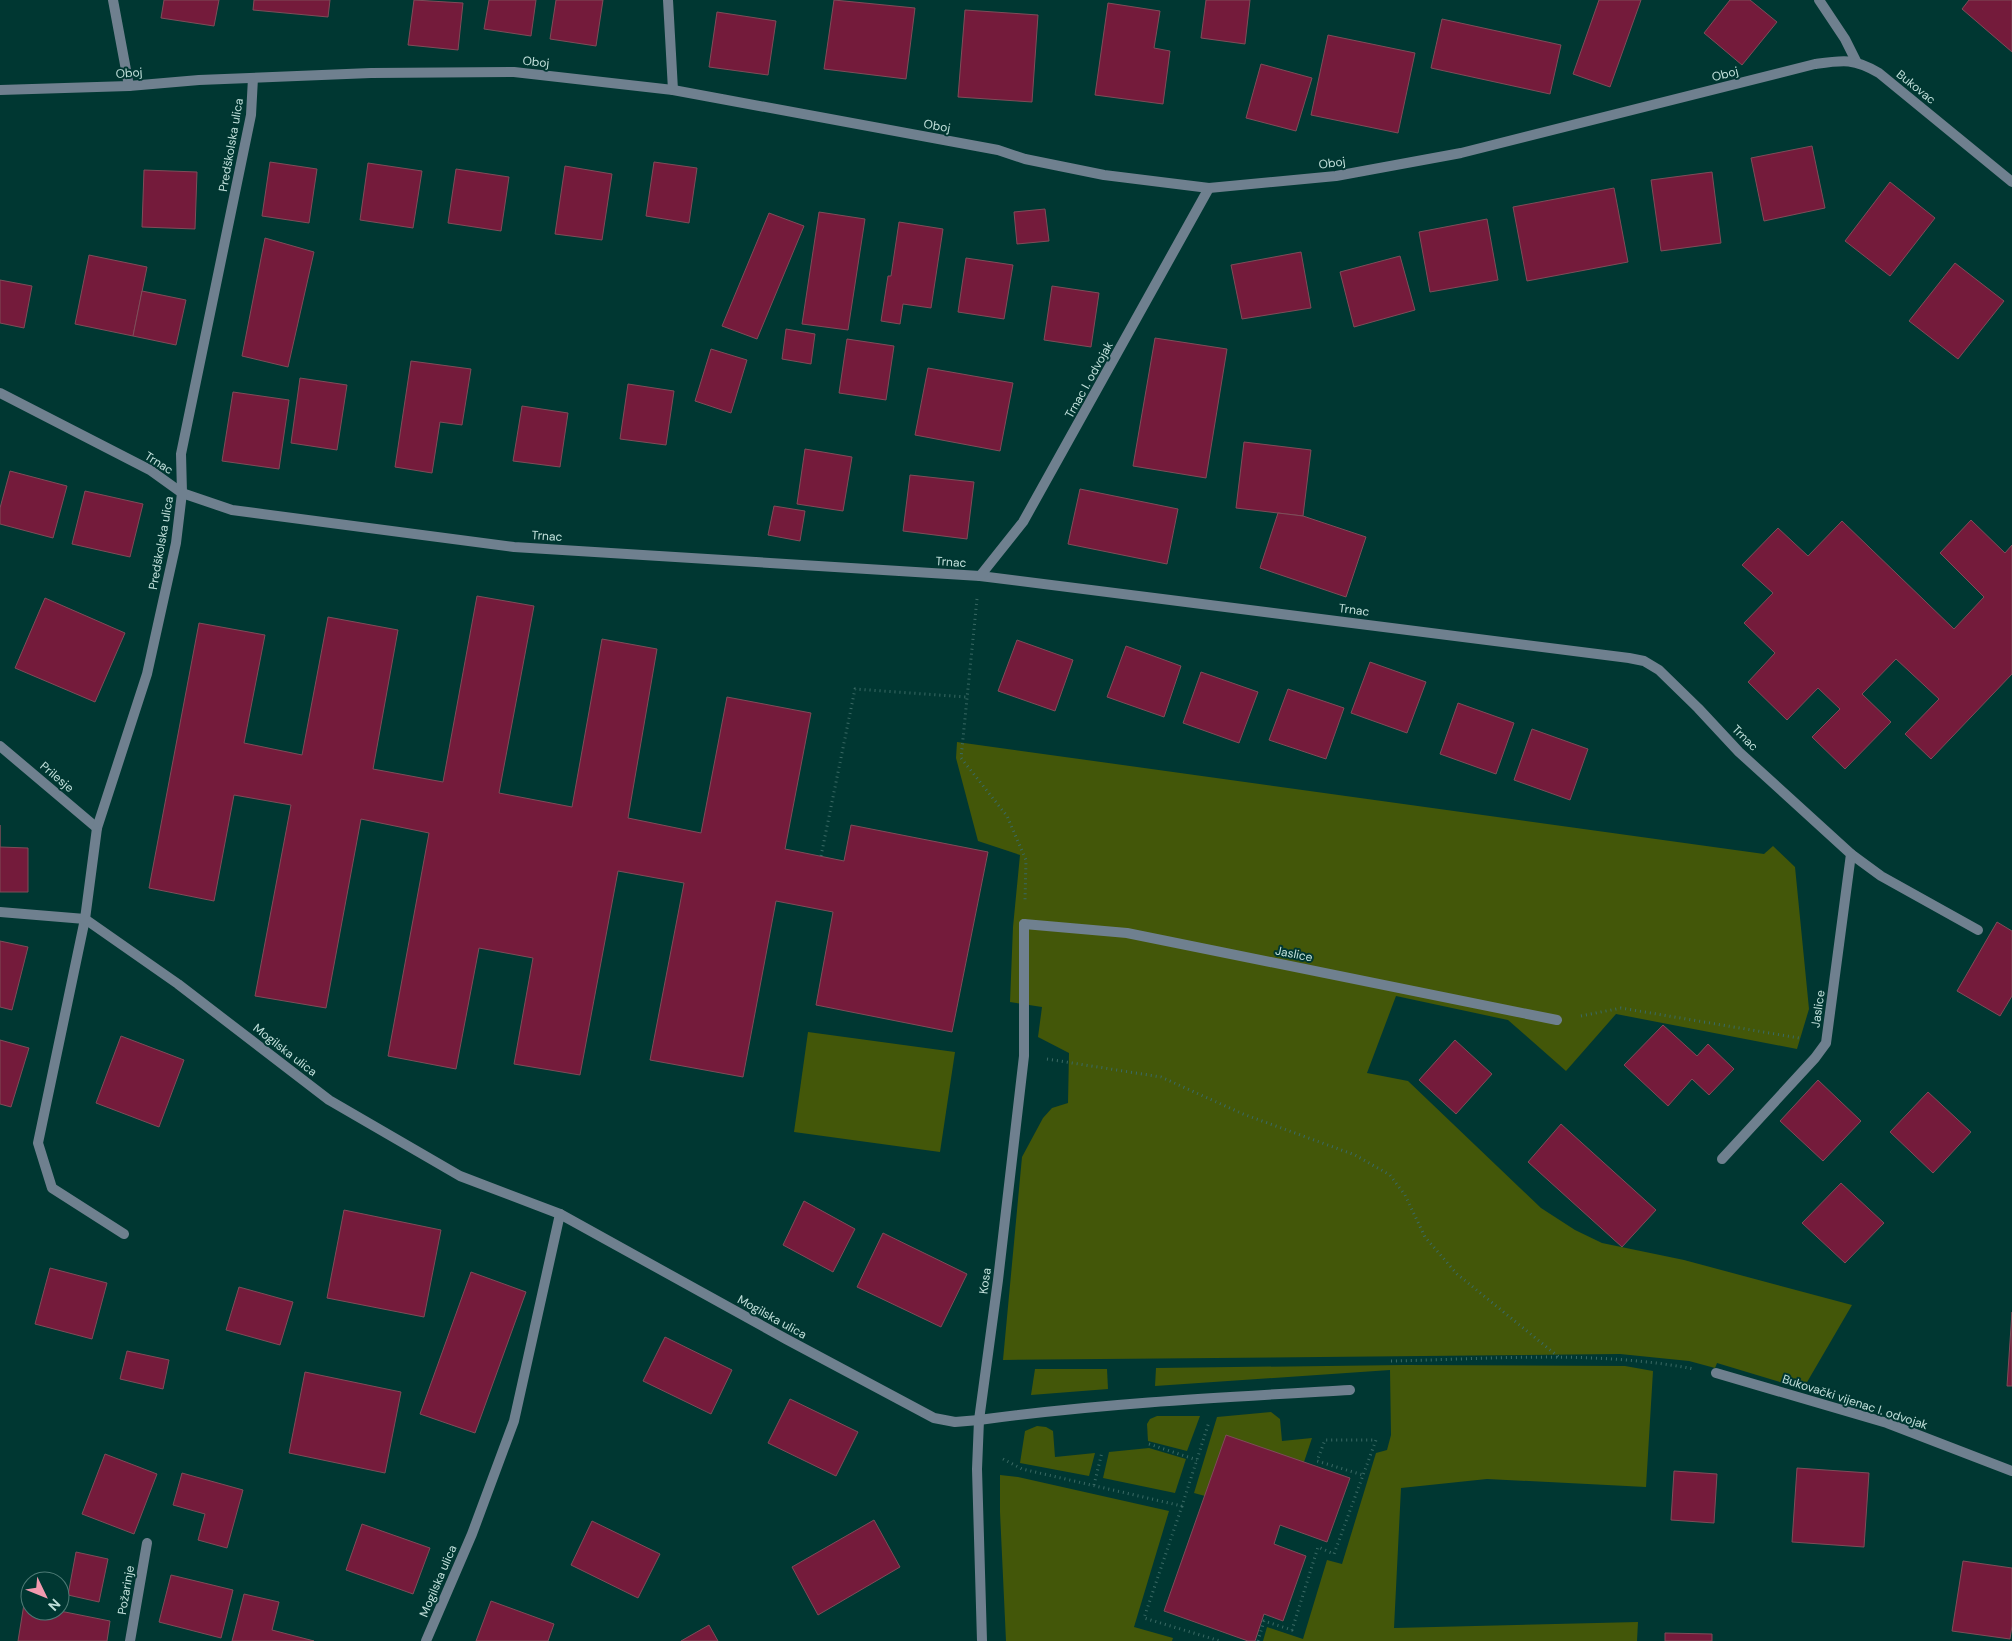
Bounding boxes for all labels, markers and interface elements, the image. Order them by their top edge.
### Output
street label: Oboj [522,53,550,71]
street label: Oboj [1710,63,1740,85]
street label: Oboj [115,64,143,82]
street label: Bukovac [1893,66,1939,108]
street label: Predškolska ulica [215,97,247,193]
street label: Oboj [922,116,952,136]
street label: Oboj [1318,153,1346,173]
street label: Trnac I. odvojak [1061,339,1117,421]
street label: Trnac [142,448,176,478]
street label: Predškolska ulica [145,495,177,591]
street label: Trnac [531,527,563,545]
street label: Trnac [935,553,967,571]
street label: Trnac [1338,600,1370,620]
street label: Trnac [1728,721,1762,755]
street label: Prilesje [37,758,77,796]
street label: Jaslice [1274,943,1314,965]
street label: Jaslice [1807,989,1829,1029]
street label: Mogilska ulica [250,1020,320,1080]
street label: Kosa [975,1267,995,1295]
street label: Mogilska ulica [735,1291,809,1343]
street label: Bukovački vijenac I. odvojak [1780,1371,1930,1433]
street label: Mogilska ulica [416,1543,460,1619]
street label: Požarinje [114,1564,138,1616]
north arrow [20,1571,70,1621]
text: N [44,1595,65,1615]

